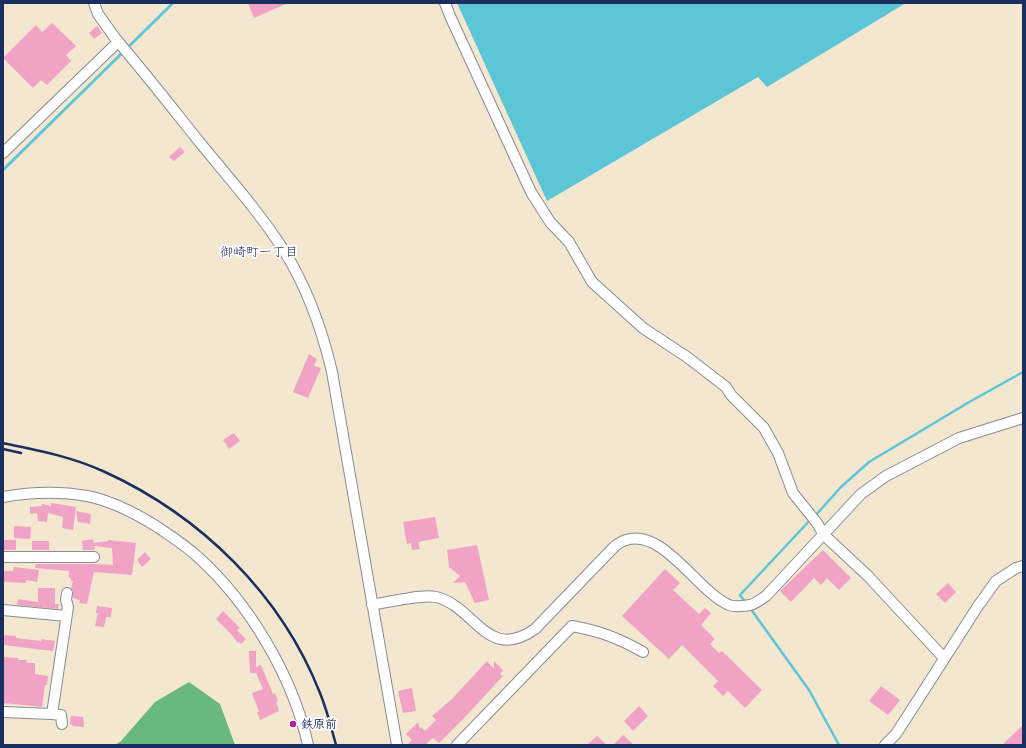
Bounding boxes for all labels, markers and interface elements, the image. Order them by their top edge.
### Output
district label: 御崎町一丁目 [220,244,298,260]
place label: 鉄原前 [301,717,337,731]
marker: 鉄原前 [288,719,298,729]

